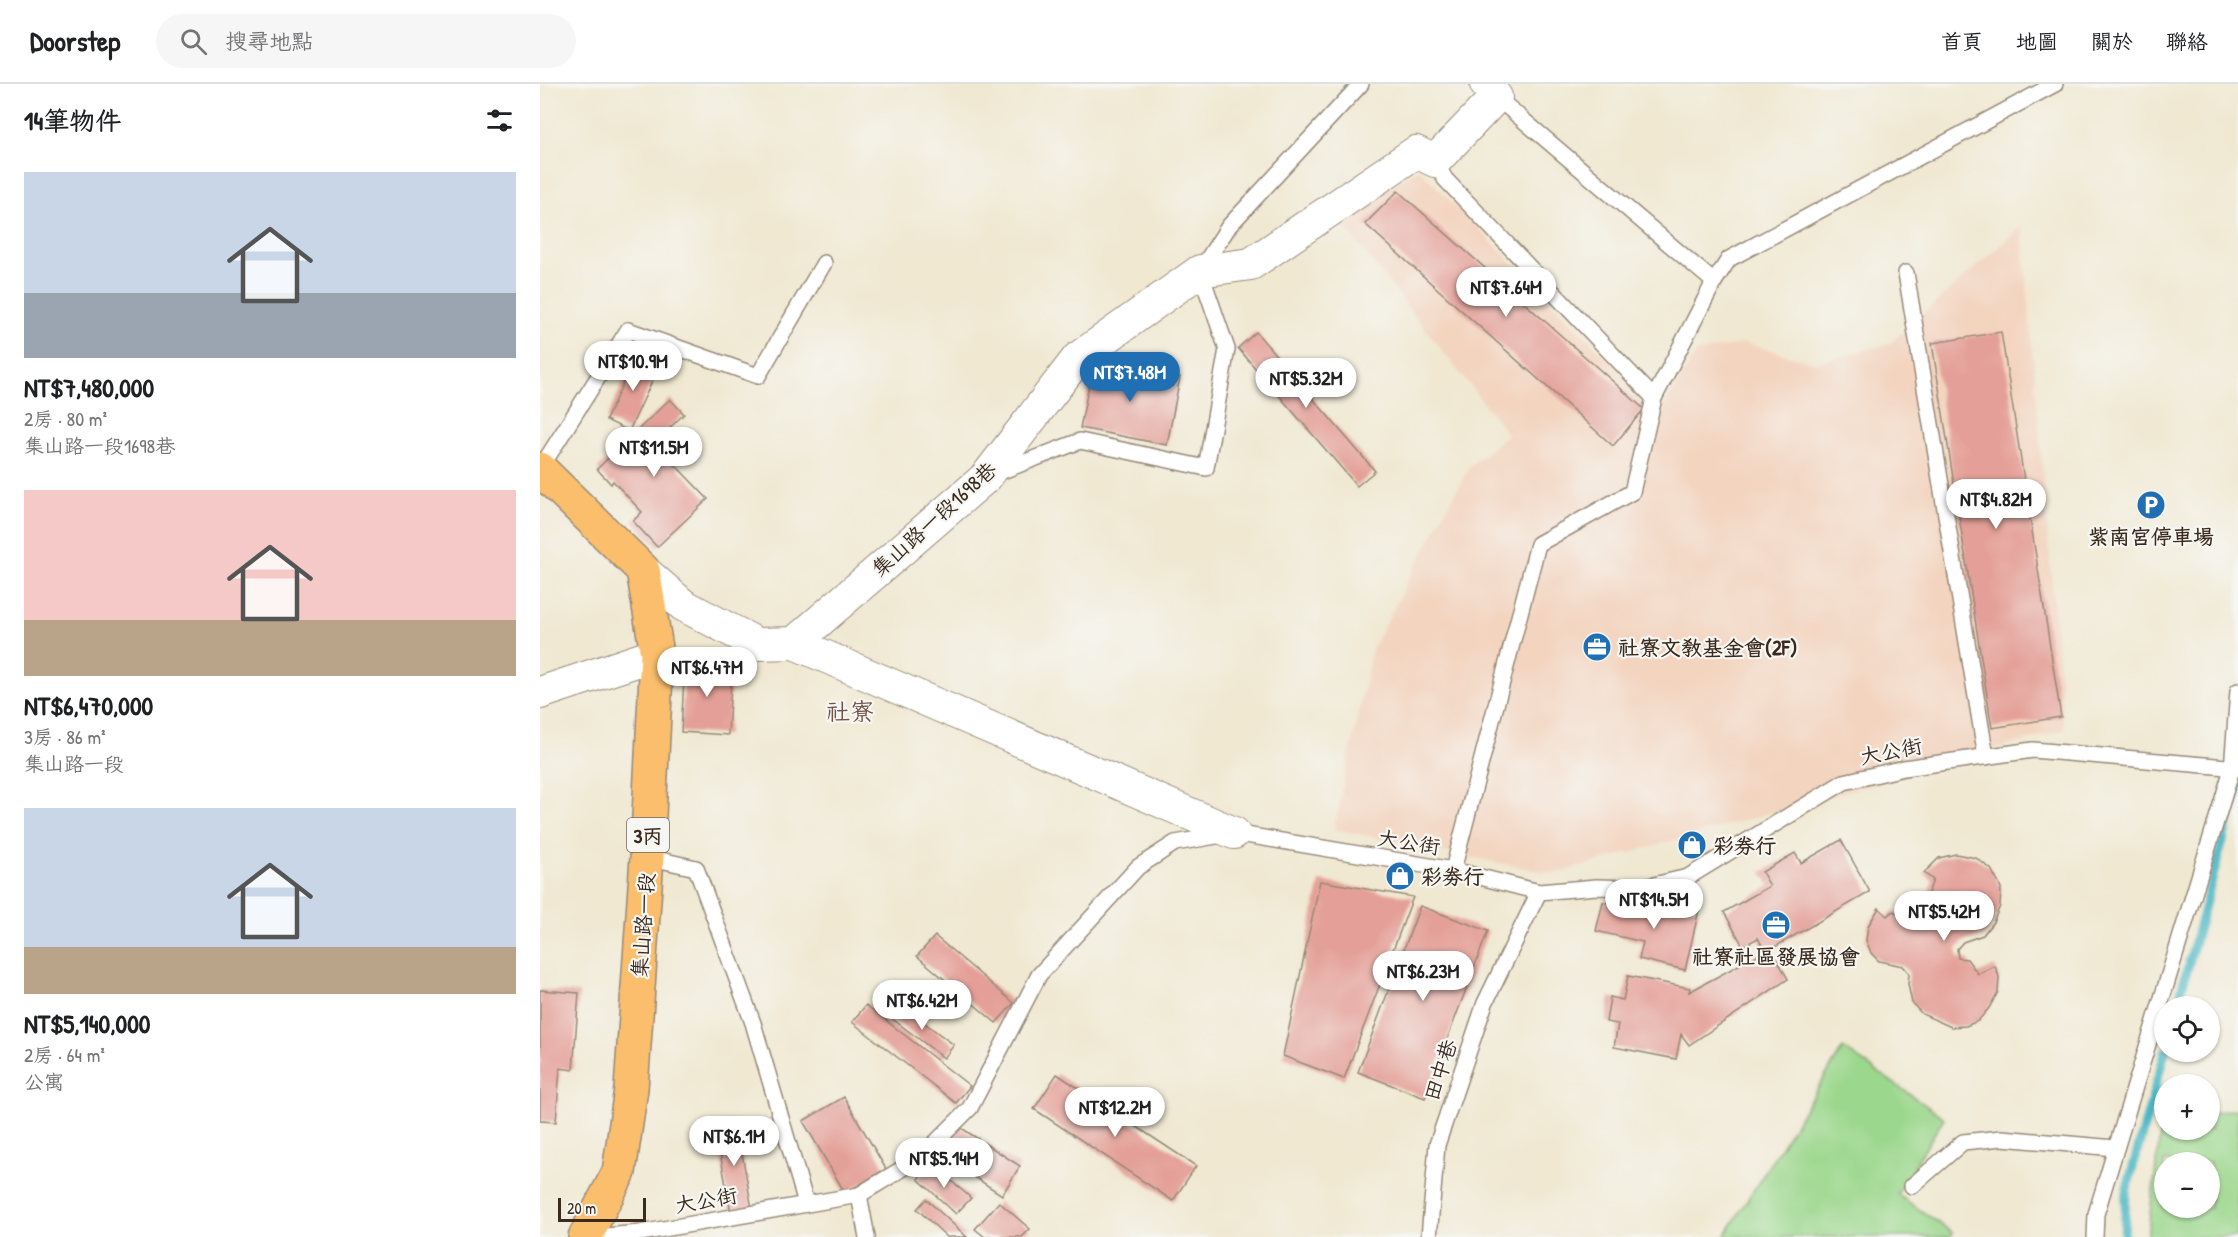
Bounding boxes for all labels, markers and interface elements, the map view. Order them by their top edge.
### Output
search box [156,14,576,68]
text: Doorstep [30,22,120,60]
icon: search [177,25,210,58]
text: 搜尋地點 [225,26,313,56]
text: 首頁 [1941,27,1983,56]
text: 地圖 [2016,27,2058,56]
text: 關於 [2091,27,2133,56]
text: 聯絡 [2166,27,2208,56]
text: 14筆物件 [24,103,121,138]
icon: filters [483,104,516,137]
icon: home [216,211,324,319]
pin: NT$7.64M [1444,267,1568,318]
text: NT$7.64M [1470,273,1542,300]
pin: NT$10.9M [571,341,695,392]
text: NT$10.9M [598,347,668,374]
pin: NT$7.48M [1068,352,1192,403]
text: NT$7.48M [1094,358,1166,385]
pin: NT$5.32M [1244,358,1368,409]
text: NT$5.32M [1269,364,1343,391]
text: NT$7,480,000 [24,370,154,405]
text: 2房 · 80 m² [24,405,107,432]
pin: NT$11.5M [592,427,716,478]
text: 集山路一段1698巷 [24,432,175,459]
text: NT$11.5M [619,433,689,460]
street label: 集山路一段1698巷 [865,455,1003,583]
pin: NT$4.82M [1934,479,2058,530]
text: NT$4.82M [1960,485,2032,512]
parking icon: 紫南宮停車場 [2135,489,2167,521]
place label: 紫南宮停車場 [2088,522,2214,551]
icon: home [216,529,324,637]
office icon: 社寮文教基金會(2F) [1581,631,1613,663]
place label: 社寮文教基金會(2F) [1618,633,1797,662]
pin: NT$6.47M [645,647,769,698]
text: NT$6.47M [671,653,743,680]
text: NT$6,470,000 [24,688,153,723]
district label: 社寮 [826,695,874,727]
text: 3房 · 86 m² [24,723,106,750]
street label: 大公街 [1857,731,1925,771]
text: 集山路一段 [24,750,124,777]
road number: 3丙 [627,818,669,852]
street label: 大公街 [1376,823,1442,861]
shop icon: 彩券行 [1676,829,1708,861]
place label: 彩券行 [1713,831,1776,860]
icon: home [216,847,324,955]
shop icon: 彩劵行 [1384,860,1416,892]
place label: 彩劵行 [1421,862,1484,891]
street label: 集山路一段 [625,872,661,978]
pin: NT$14.5M [1592,879,1716,930]
text: NT$14.5M [1619,885,1689,912]
pin: NT$5.42M [1882,891,2006,942]
text: NT$5.42M [1908,897,1980,924]
office icon: 社寮社區發展協會 [1760,909,1792,941]
place label: 社寮社區發展協會 [1692,942,1860,971]
pin: NT$6.23M [1361,951,1485,1002]
text: NT$6.23M [1387,957,1459,984]
pin: NT$6.42M [860,980,984,1031]
text: NT$6.42M [886,986,958,1013]
map controls [2154,996,2220,1218]
button: locate [2154,996,2220,1062]
text: NT$5,140,000 [24,1006,150,1041]
street label: 田中巷 [1416,1036,1464,1104]
text: 2房 · 64 m² [24,1041,105,1068]
text: 公寓 [24,1068,64,1095]
button: + [2154,1074,2220,1140]
pin: NT$12.2M [1053,1087,1177,1138]
text: NT$12.2M [1079,1093,1151,1120]
pin: NT$6.1M [679,1116,789,1167]
text: NT$6.1M [703,1122,765,1149]
pin: NT$5.14M [882,1138,1006,1189]
text: NT$5.14M [909,1144,979,1171]
button: − [2154,1152,2220,1218]
street label: 大公街 [672,1180,740,1220]
scale bar [558,1195,646,1222]
text: 20 m [567,1197,596,1219]

